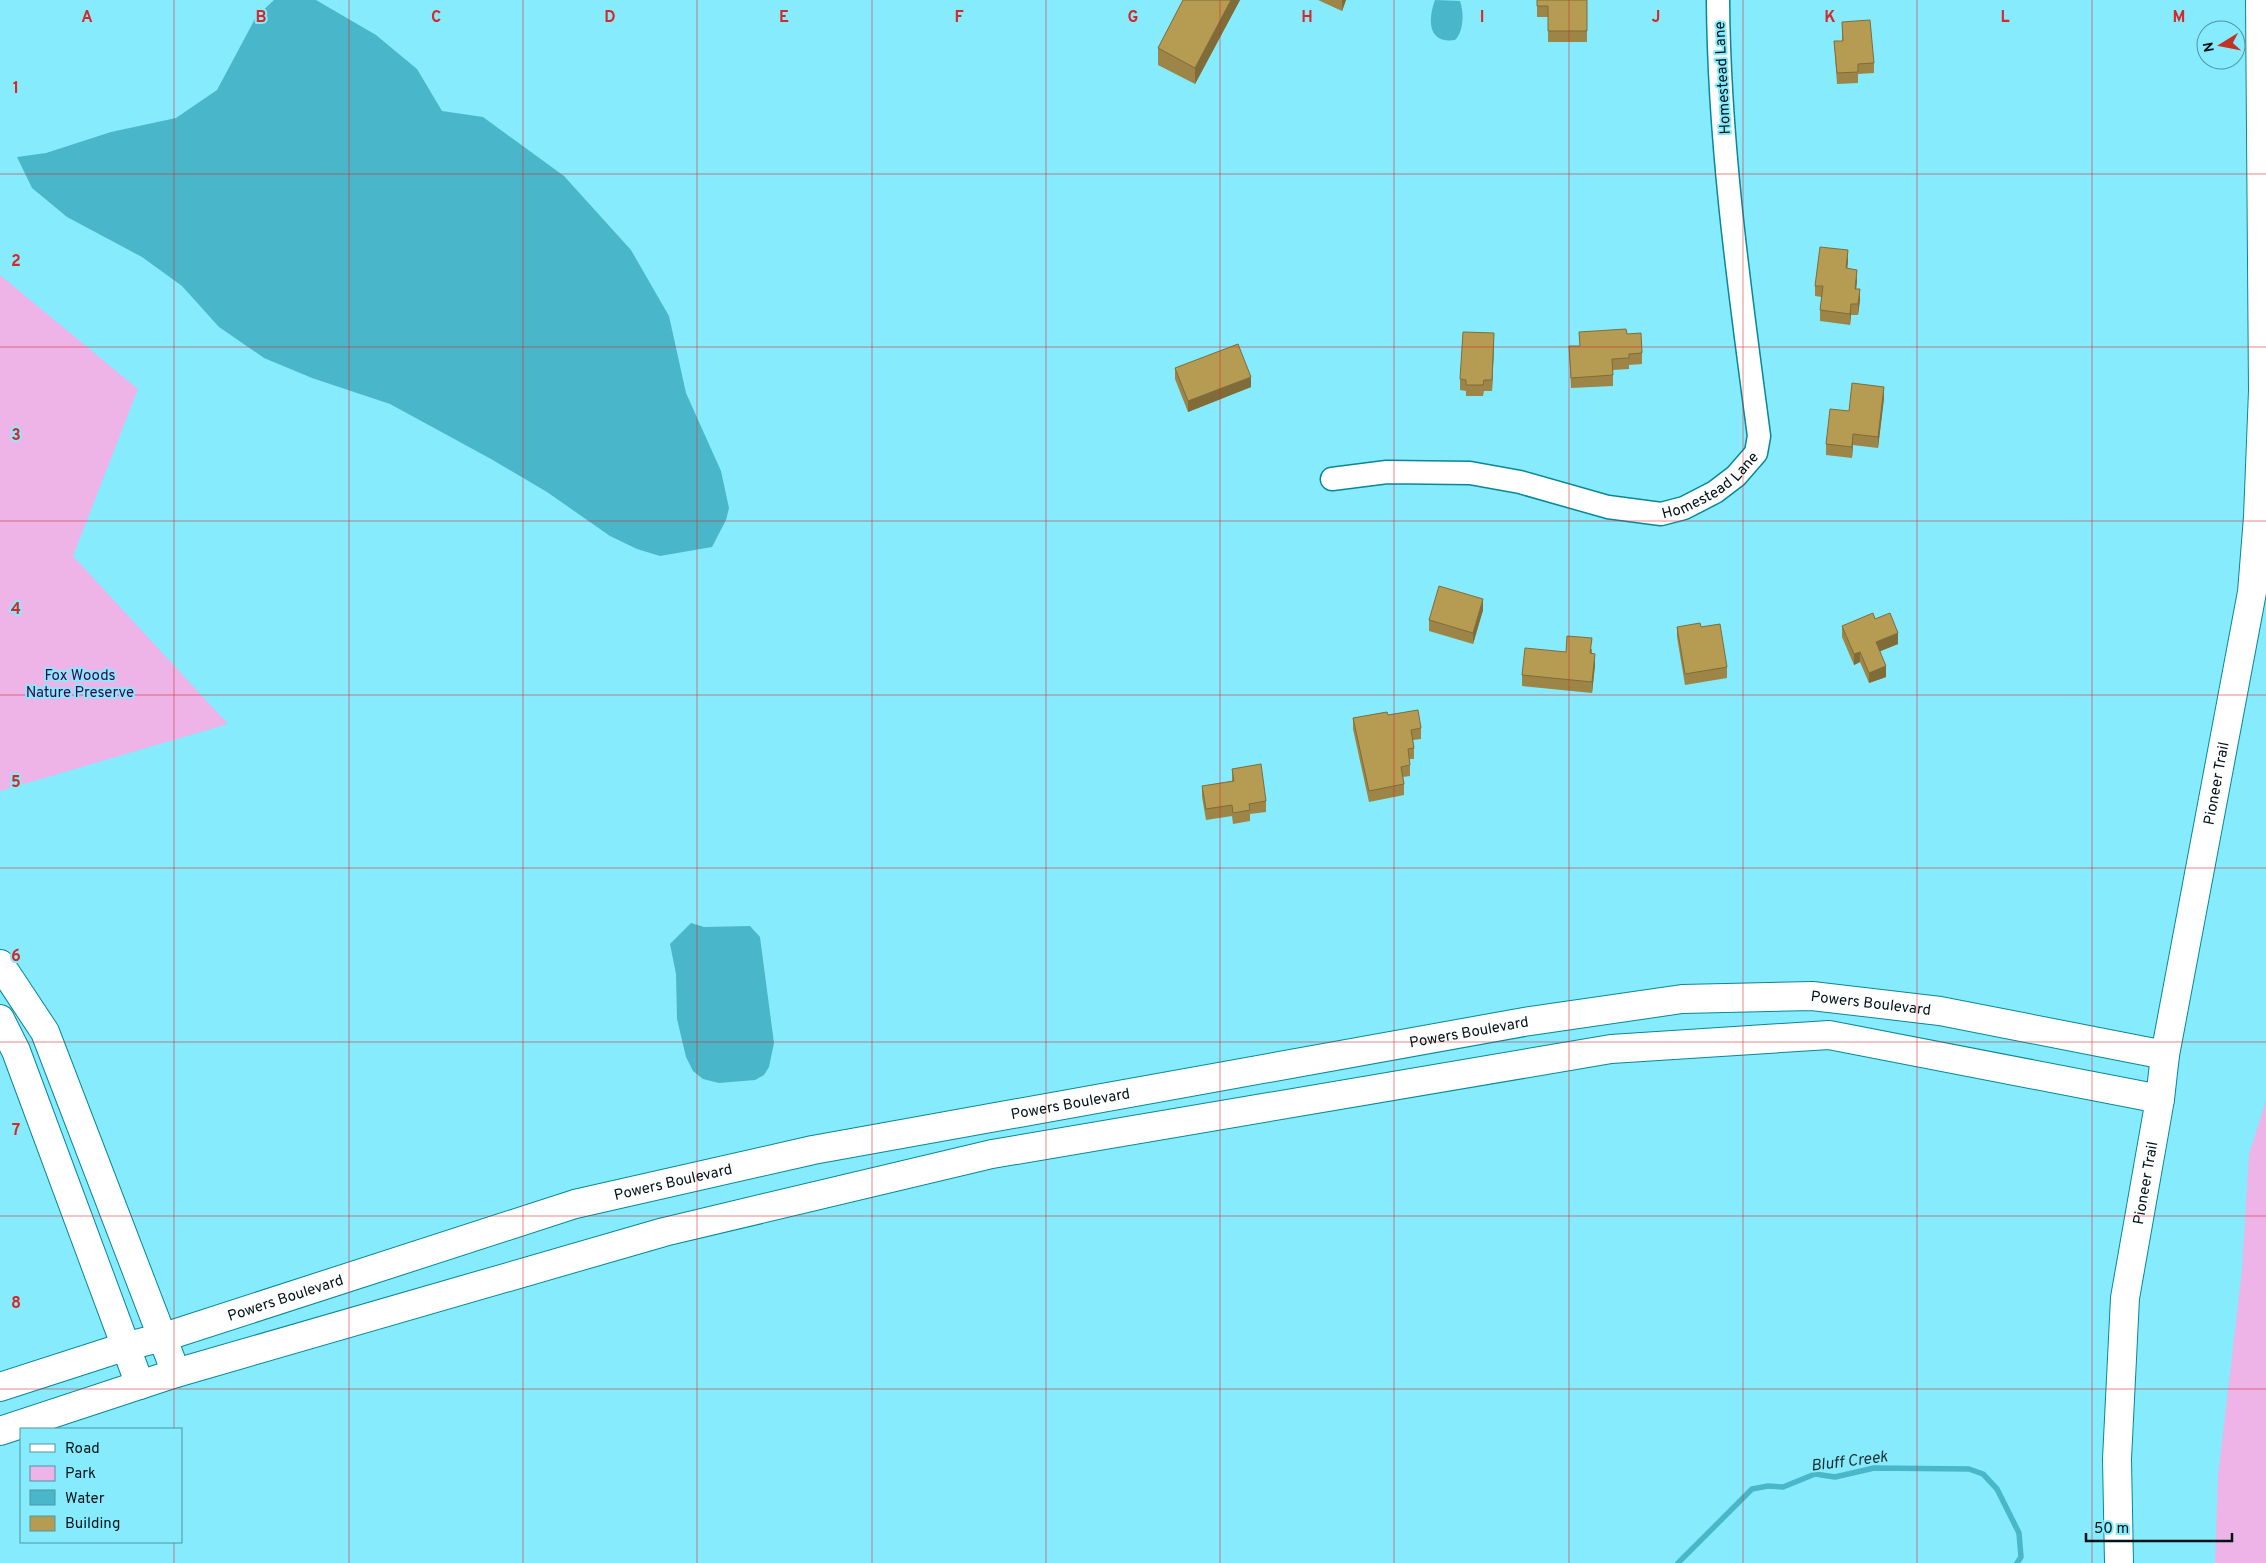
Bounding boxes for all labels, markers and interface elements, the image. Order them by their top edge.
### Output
text: A [81,8,93,28]
text: B [255,8,267,28]
text: C [431,8,441,28]
text: D [604,8,616,28]
text: E [779,8,789,28]
text: F [954,8,964,28]
text: G [1128,8,1138,28]
text: H [1301,8,1313,28]
text: I [1480,8,1484,28]
text: J [1652,8,1660,28]
text: K [1824,8,1836,28]
text: L [2000,8,2010,28]
text: M [2173,8,2185,28]
north arrow [2196,20,2246,70]
street label: Homestead Lane [1711,21,1736,135]
text: N [2200,41,2219,53]
text: 1 [13,79,19,99]
text: 2 [11,252,21,272]
text: 3 [11,426,21,446]
street label: Homestead Lane [1660,449,1764,524]
text: 4 [11,600,21,620]
park label: Fox Woods Nature Preserve [26,667,134,703]
street label: Pioneer Trail [2200,740,2235,827]
text: 5 [11,773,21,793]
text: 6 [11,947,21,967]
street label: Powers Boulevard [1810,988,1932,1021]
street label: Powers Boulevard [1408,1013,1530,1053]
street label: Powers Boulevard [1009,1085,1132,1125]
text: 7 [12,1121,20,1141]
street label: Pioneer Trail [2130,1140,2163,1226]
street label: Powers Boulevard [612,1161,734,1206]
street label: Powers Boulevard [225,1272,346,1327]
text: 8 [11,1294,21,1314]
legend [20,1428,182,1543]
text: Road [65,1440,100,1459]
water label: Bluff Creek [1810,1447,1890,1477]
text: Park [65,1465,96,1484]
text: Water [65,1490,105,1509]
scale bar [2086,1510,2232,1542]
text: Building [65,1515,120,1534]
text: 50 m [2094,1520,2129,1539]

